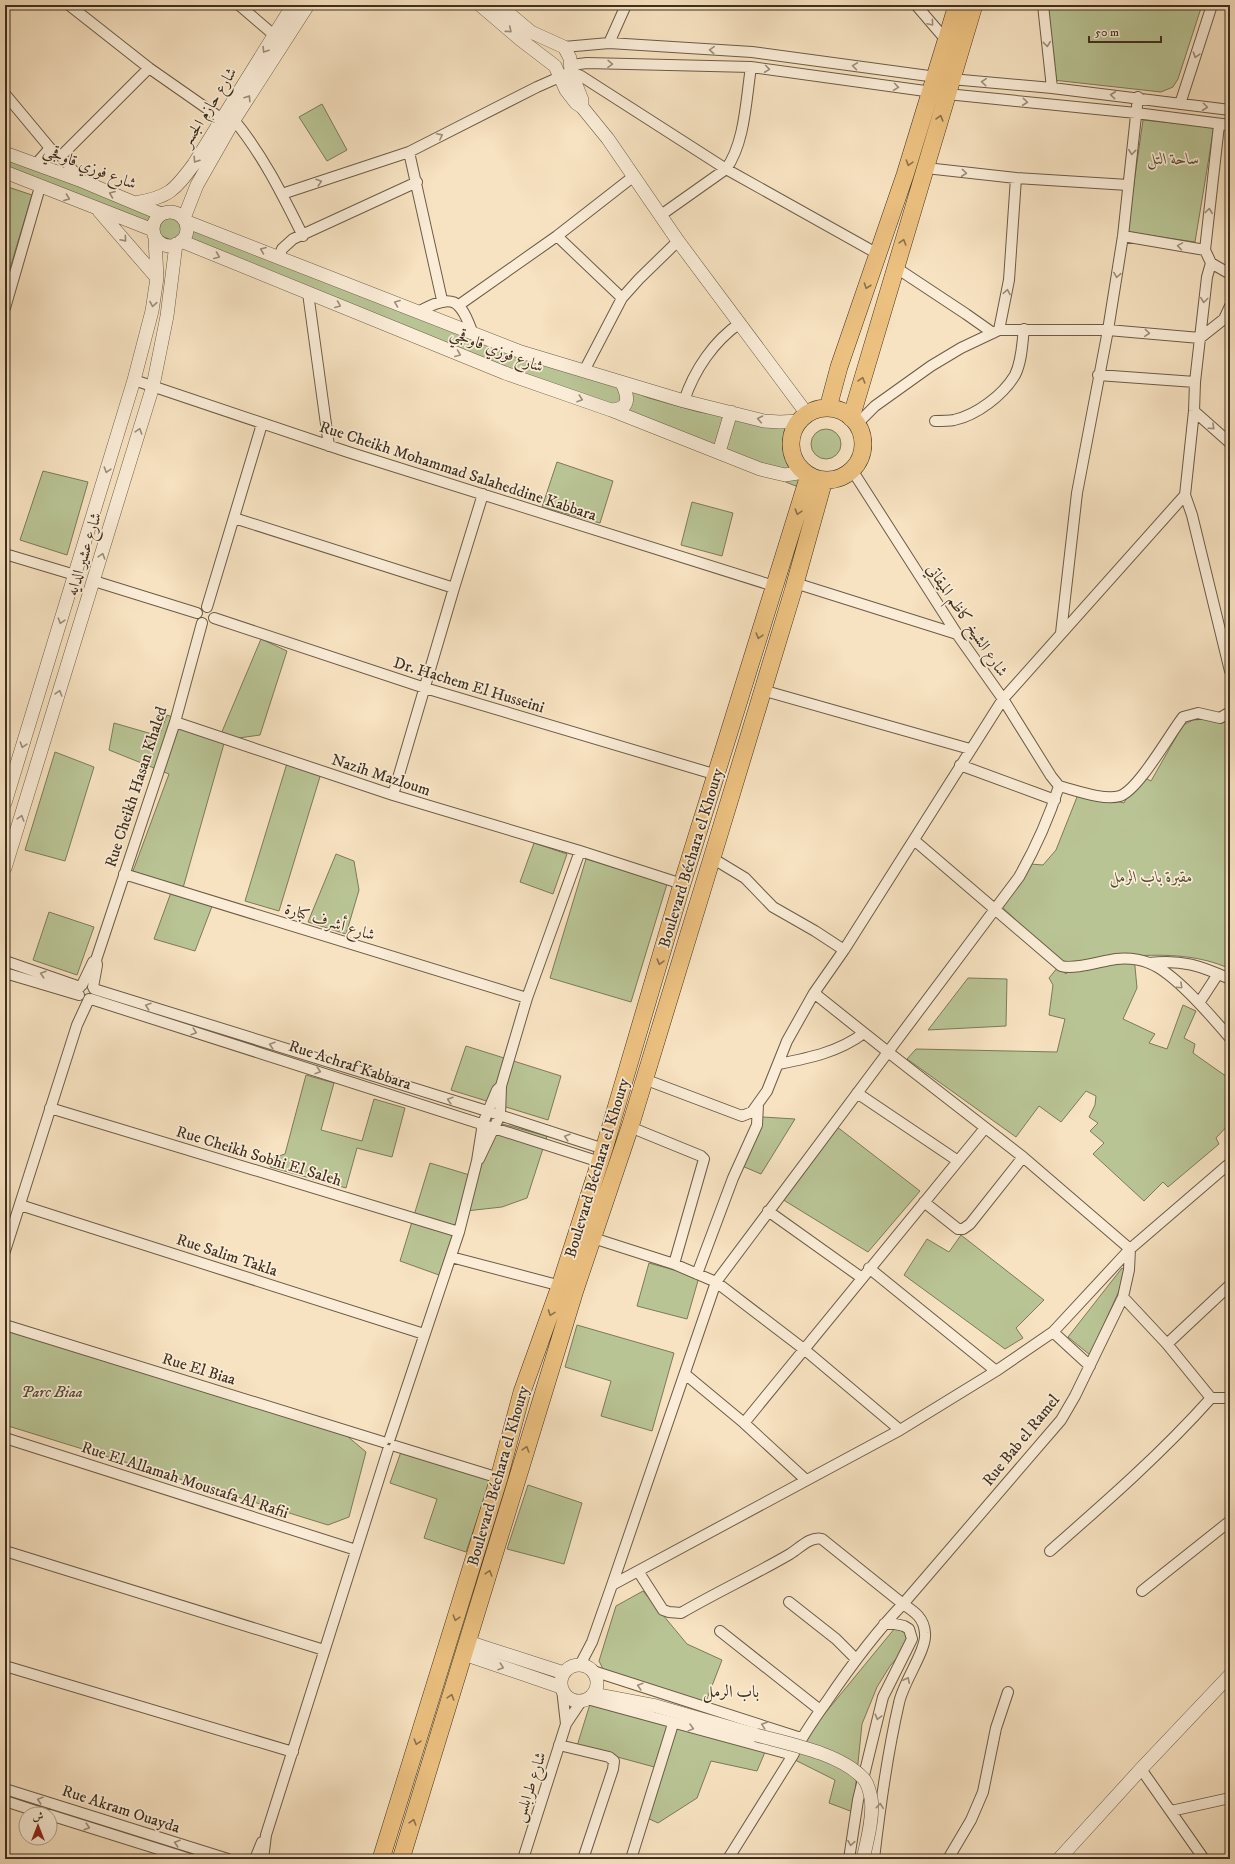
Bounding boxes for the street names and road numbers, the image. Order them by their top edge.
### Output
street label: شارع حازم الجسر [176,63,245,154]
street label: شارع فوزي قاوقجي [39,140,139,199]
street label: شارع فوزي قاوقجي [446,323,546,382]
street label: Rue Cheikh Mohammad Salaheddine Kabbara [317,417,599,525]
street label: شارع عشير الدايه [62,510,109,599]
street label: شارع الشيخ كاظم الميقاتي [918,560,1012,683]
street label: Dr. Hachem El Husseini [391,653,547,717]
street label: Rue Cheikh Hasan Khaled [101,704,171,870]
street label: Nazih Mazloum [329,750,433,800]
street label: Boulevard Béchara el Khoury [654,765,728,950]
street label: شارع أشرف كبارة [281,897,378,948]
street label: Rue Achraf Kabbara [286,1036,414,1094]
street label: Boulevard Béchara el Khoury [560,1075,634,1260]
street label: Rue Cheikh Sobhi El Saleh [174,1121,345,1191]
street label: Rue Salim Takla [174,1229,280,1281]
street label: Rue El Biaa [160,1348,238,1390]
street label: Boulevard Béchara el Khoury [463,1383,533,1568]
street label: Rue Bab el Ramel [978,1390,1064,1490]
street label: Rue El Allamah Moustafa Al Rafii [79,1437,291,1523]
street label: شارع طرابلس [509,1749,554,1826]
street label: Rue Akram Ouayda [60,1781,183,1838]

